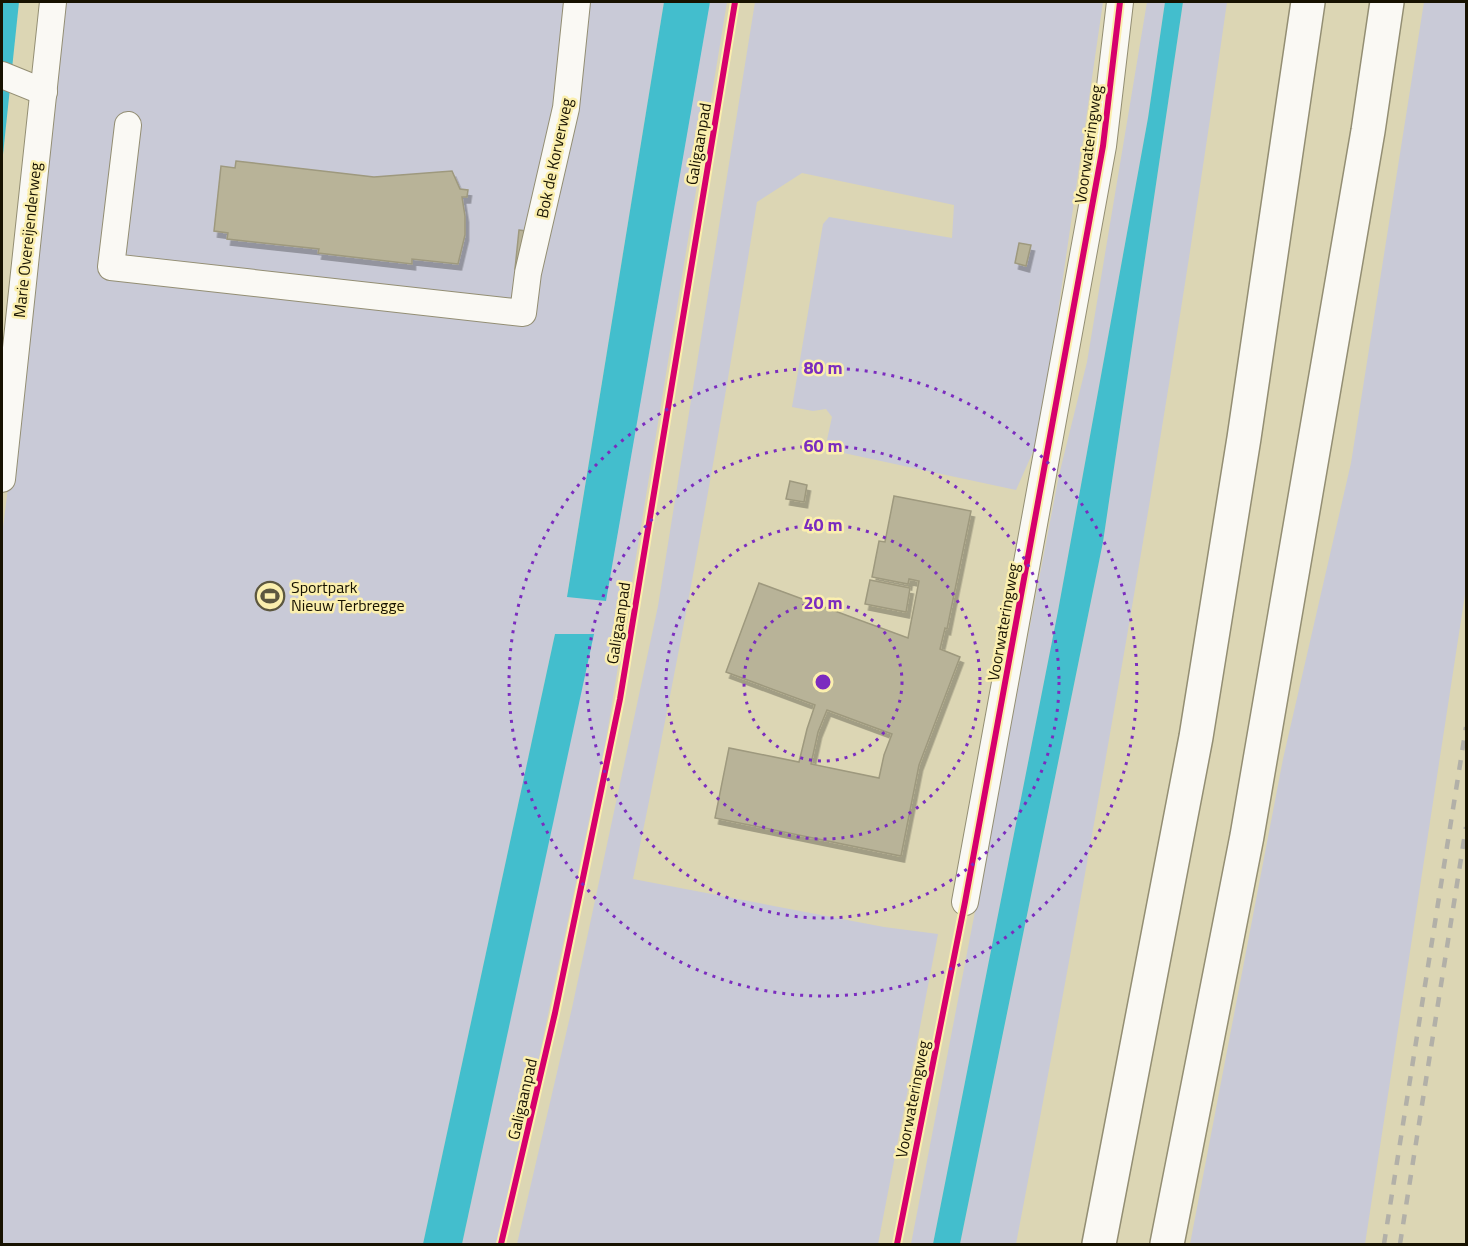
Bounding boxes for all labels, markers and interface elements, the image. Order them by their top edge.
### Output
street label: Voorwateringweg [1068,83,1108,205]
street label: Bok de Korverweg [530,96,578,220]
street label: Galigaanpad [679,101,717,187]
street label: Marie Overeijenderweg [7,161,47,319]
text: 80 m [803,354,843,381]
text: 60 m [803,432,843,459]
text: 40 m [803,511,843,538]
street label: Voorwateringweg [981,561,1025,683]
place label: Sportpark Nieuw Terbregge [291,575,405,617]
sports icon: Sportpark Nieuw Terbregge [254,580,286,612]
street label: Galigaanpad [600,580,636,666]
text: 20 m [803,589,843,616]
centre of rings [813,672,833,692]
street label: Voorwateringweg [889,1038,935,1160]
street label: Galigaanpad [501,1056,543,1142]

